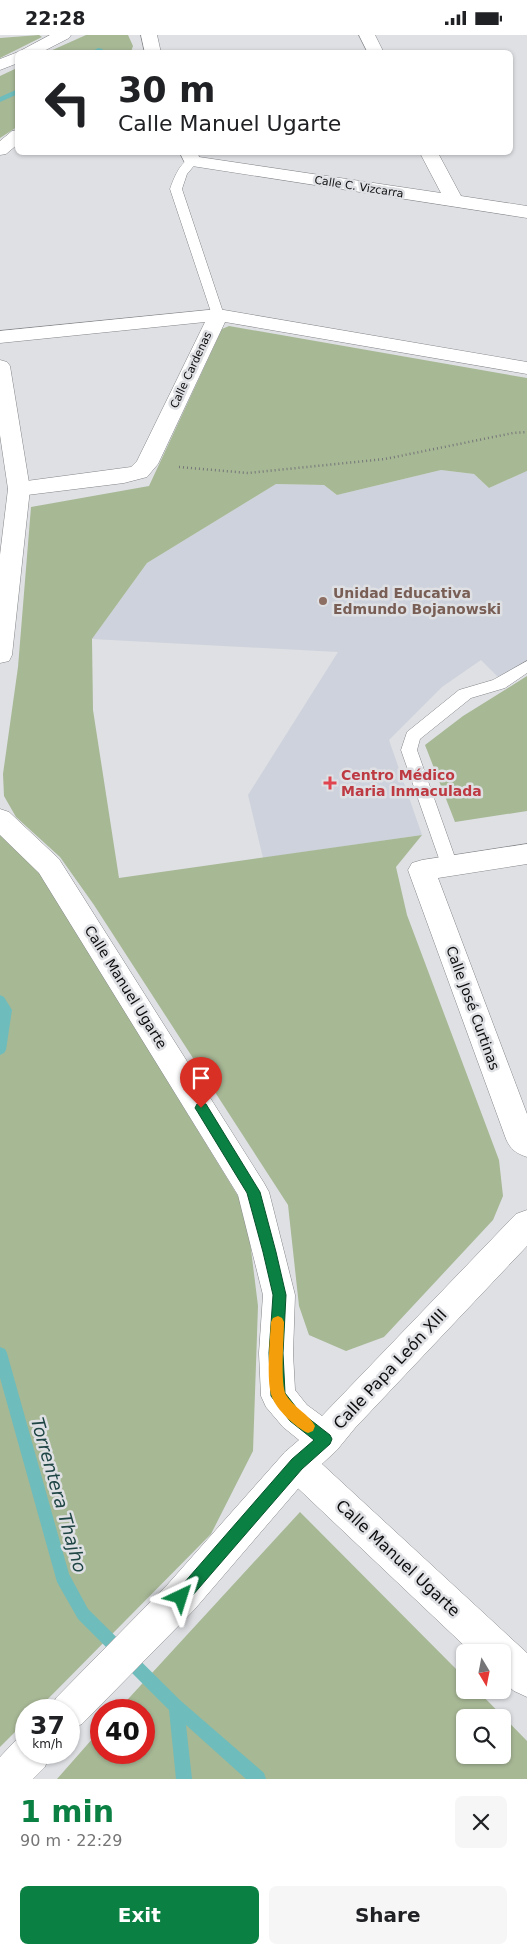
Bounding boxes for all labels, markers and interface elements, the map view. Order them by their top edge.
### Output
text: 22:28 [25,7,85,29]
icon: left [35,70,100,135]
text: 30 m [118,70,215,110]
text: Calle Manuel Ugarte [118,111,341,136]
street label: Calle C. Vizcarra [314,174,404,200]
street label: Calle Cardenas [168,330,214,410]
place label: Unidad Educativa Edmundo Bojanowski [333,585,501,617]
marker: Unidad Educativa Edmundo Bojanowski [317,595,329,607]
place label: Centro Médico Maria Inmaculada [341,767,482,799]
marker: Centro Médico Maria Inmaculada [323,776,337,790]
street label: Calle Manuel Ugarte [82,922,170,1052]
street label: Calle José Curtinas [443,944,503,1072]
pin [180,1057,222,1108]
icon: arrive [187,1064,215,1092]
street label: Calle Papa León XIII [329,1305,451,1433]
water label: Torrentera Thajho [27,1415,91,1575]
street label: Calle Manuel Ugarte [332,1496,464,1620]
position arrow [154,1570,206,1622]
north arrow [456,1644,511,1699]
map controls [456,1644,511,1764]
speed limit sign: 40 [90,1699,155,1764]
button: search [456,1709,511,1764]
text: 37 [30,1711,65,1740]
text: km/h [32,1737,63,1751]
text: 1 min [20,1794,114,1829]
button: close [455,1796,507,1848]
text: 90 m · 22:29 [20,1831,122,1850]
button: Exit [20,1886,259,1944]
button: Share [269,1886,507,1944]

